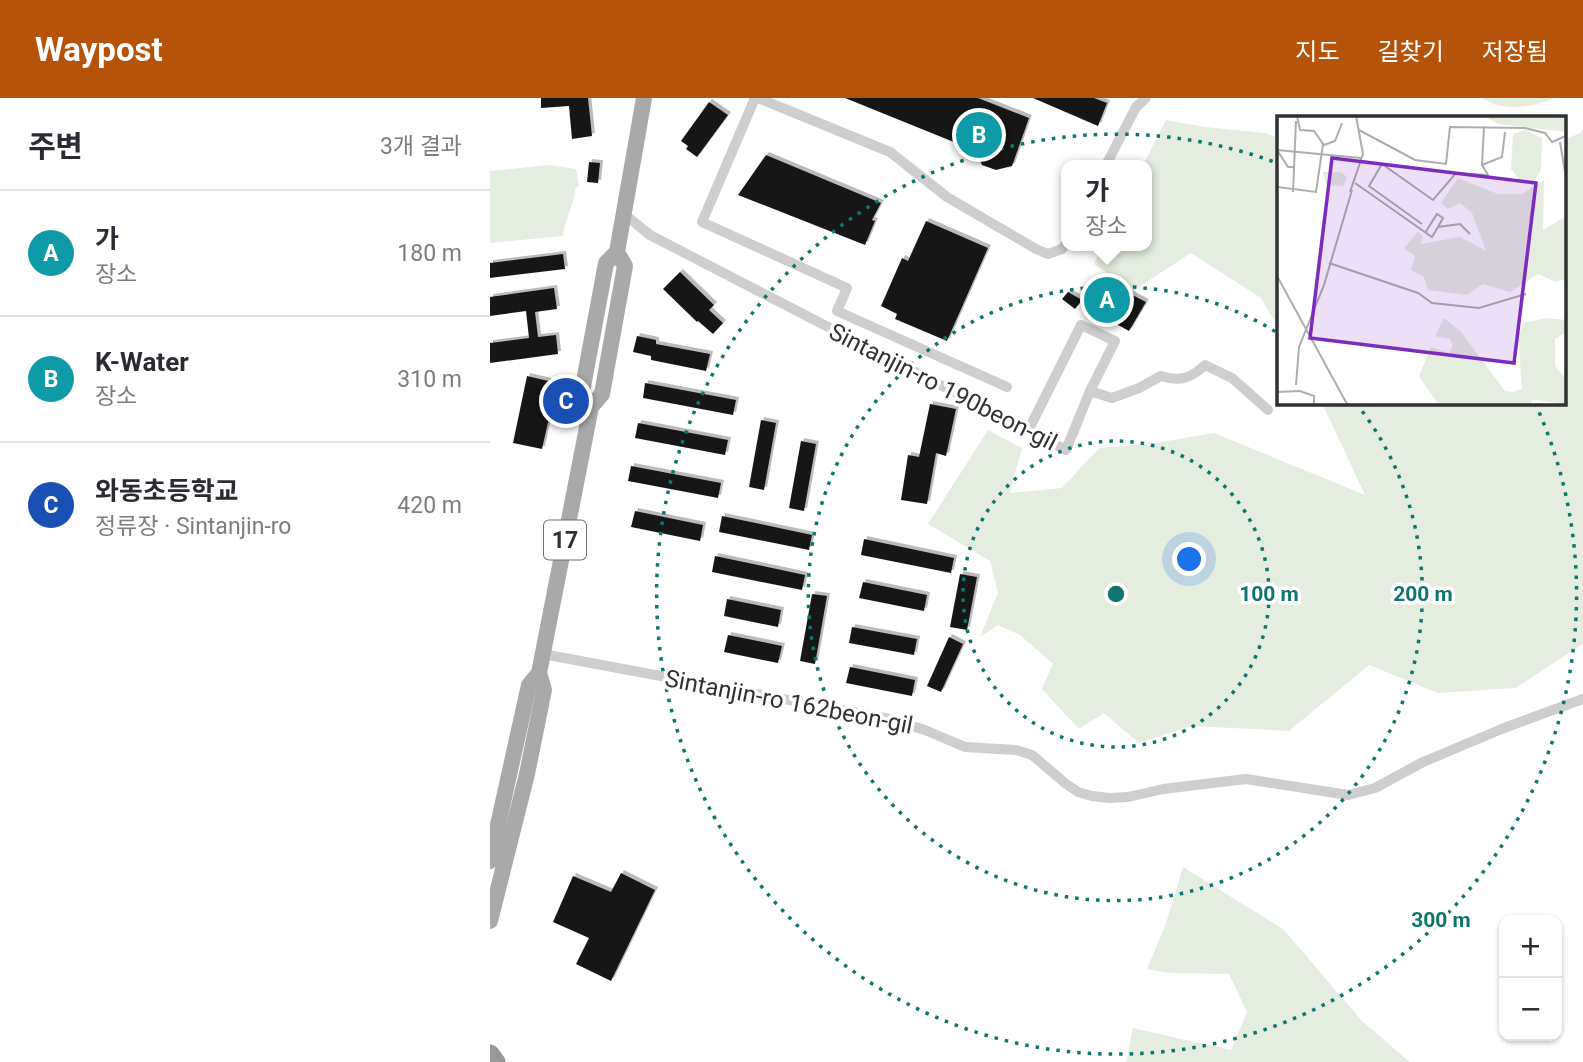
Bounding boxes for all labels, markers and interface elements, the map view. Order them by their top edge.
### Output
text: Waypost [35,30,163,69]
text: 지도 [1295,38,1340,66]
text: 길찾기 [1378,38,1444,66]
text: 저장됨 [1482,38,1548,66]
pin: B [956,109,1002,161]
inset map [1277,116,1566,404]
text: 주변 [28,129,83,164]
text: 3개 결과 [380,133,462,160]
popup [1061,160,1152,251]
text: 가 [1085,176,1109,206]
text: 장소 [1085,213,1128,240]
text: 가 [95,224,119,254]
text: A [43,240,59,267]
text: 180 m [397,240,462,267]
text: 장소 [95,261,137,288]
pin: A [1084,274,1130,326]
street label: Sintanjin-ro 190beon-gil [824,317,1062,457]
text: K-Water [95,347,189,377]
text: B [44,366,58,393]
text: 310 m [397,366,462,393]
pin: C [543,375,589,427]
text: 장소 [95,383,137,410]
text: 와동초등학교 [95,476,239,506]
text: C [43,492,59,519]
text: 420 m [397,492,462,519]
text: 정류장 · Sintanjin-ro [95,513,291,540]
road number: 17 [544,520,586,560]
your location [1172,542,1206,576]
centre of rings [1104,582,1128,606]
text: 100 m [1239,582,1299,606]
text: 200 m [1393,582,1453,606]
street label: Sintanjin-ro 162beon-gil [663,664,915,740]
text: 300 m [1411,908,1471,932]
map controls [1499,915,1562,1041]
button: + [1499,915,1562,978]
button: − [1499,978,1562,1041]

